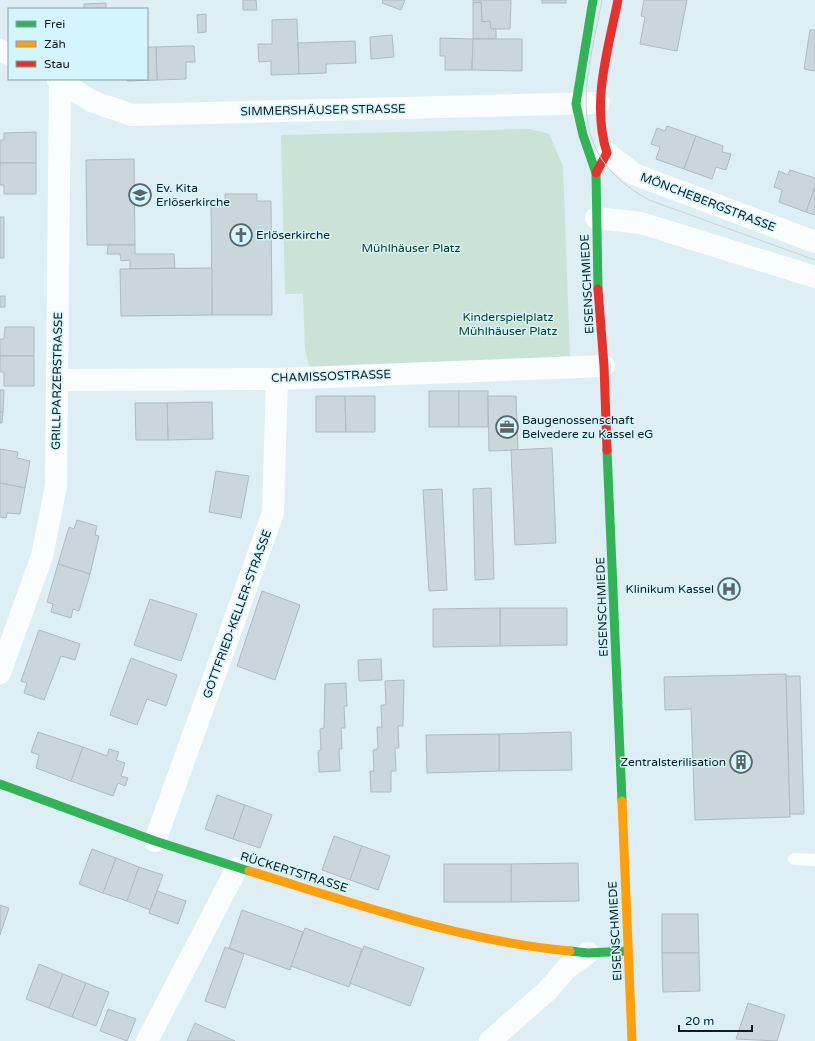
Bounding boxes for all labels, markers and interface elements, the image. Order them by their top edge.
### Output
legend [8,8,148,80]
text: Frei [44,17,65,31]
text: Zäh [44,37,66,51]
text: Stau [44,57,70,71]
street label: SIMMERSHÄUSER STRASSE [240,102,406,118]
street label: MÖNCHEBERGSTRASSE [638,170,778,234]
place label: Ev. Kita Erlöserkirche [156,181,230,209]
school or university icon: Ev. Kita Erlöserkirche [127,182,153,208]
church icon: Erlöserkirche [228,222,254,248]
place label: Erlöserkirche [256,228,330,242]
street label: EISENSCHMIEDE [577,233,597,334]
park label: Mühlhäuser Platz [362,241,460,255]
park label: Kinderspielplatz Mühlhäuser Platz [459,310,557,338]
street label: GRILLPARZERSTRASSE [49,312,65,450]
street label: CHAMISSOSTRASSE [271,367,392,385]
place label: Baugenossenschaft Belvedere zu Kassel eG [522,413,653,441]
office icon: Baugenossenschaft Belvedere zu Kassel eG [494,414,520,440]
street label: GOTTFRIED-KELLER-STRASSE [200,527,274,700]
street label: EISENSCHMIEDE [593,556,611,657]
hospital icon: Klinikum Kassel [716,576,742,602]
place label: Klinikum Kassel [626,582,714,596]
building icon: Zentralsterilisation [728,749,754,775]
place label: Zentralsterilisation [620,755,726,769]
street label: RÜCKERTSTRASSE [239,849,350,895]
street label: EISENSCHMIEDE [605,880,625,981]
scale bar [679,1007,752,1033]
text: 20 m [685,1014,714,1028]

